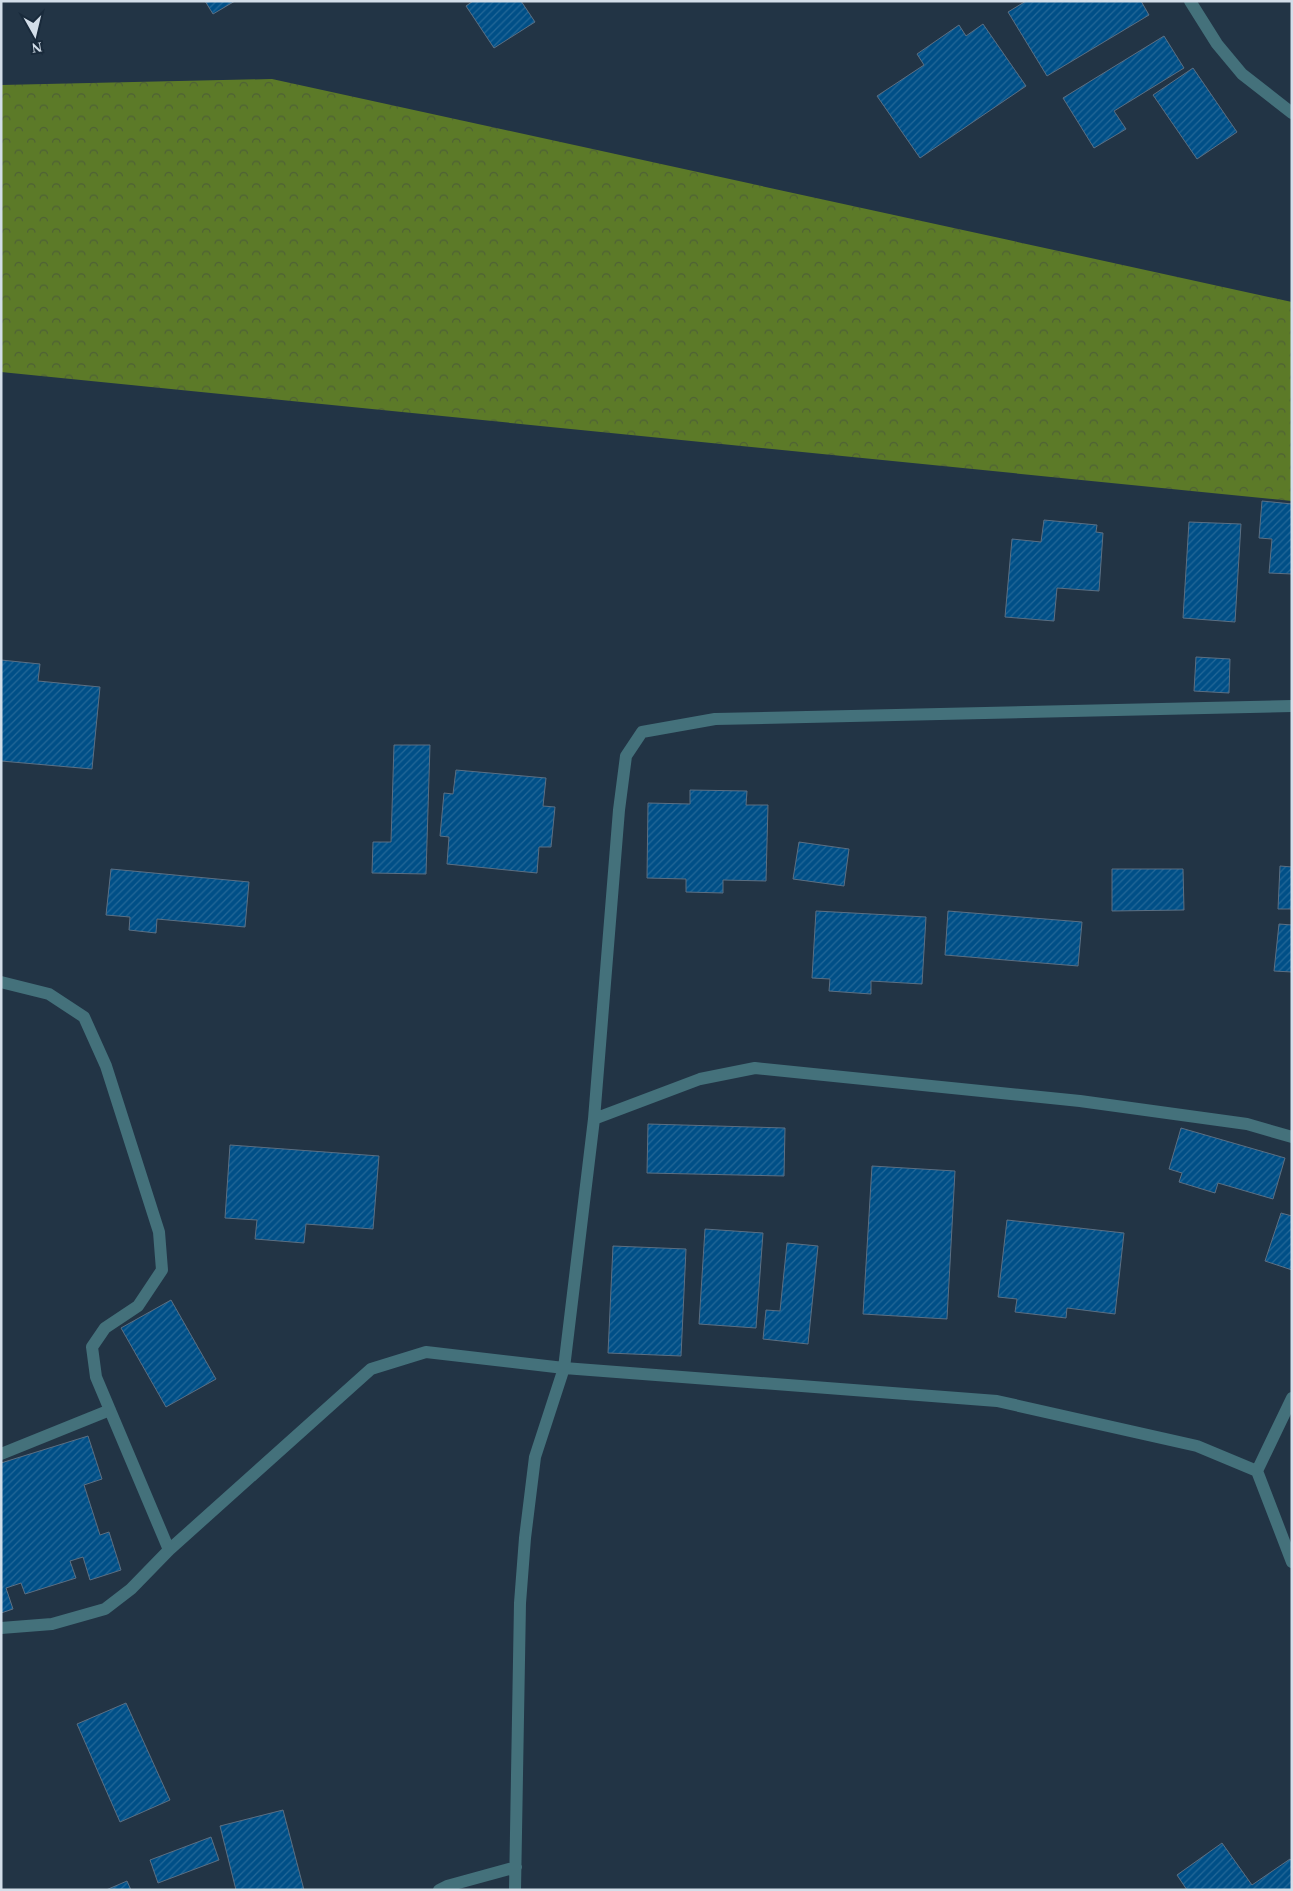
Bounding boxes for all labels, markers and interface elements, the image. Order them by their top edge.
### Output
north arrow [10,10,60,60]
text: N [31,39,43,56]

